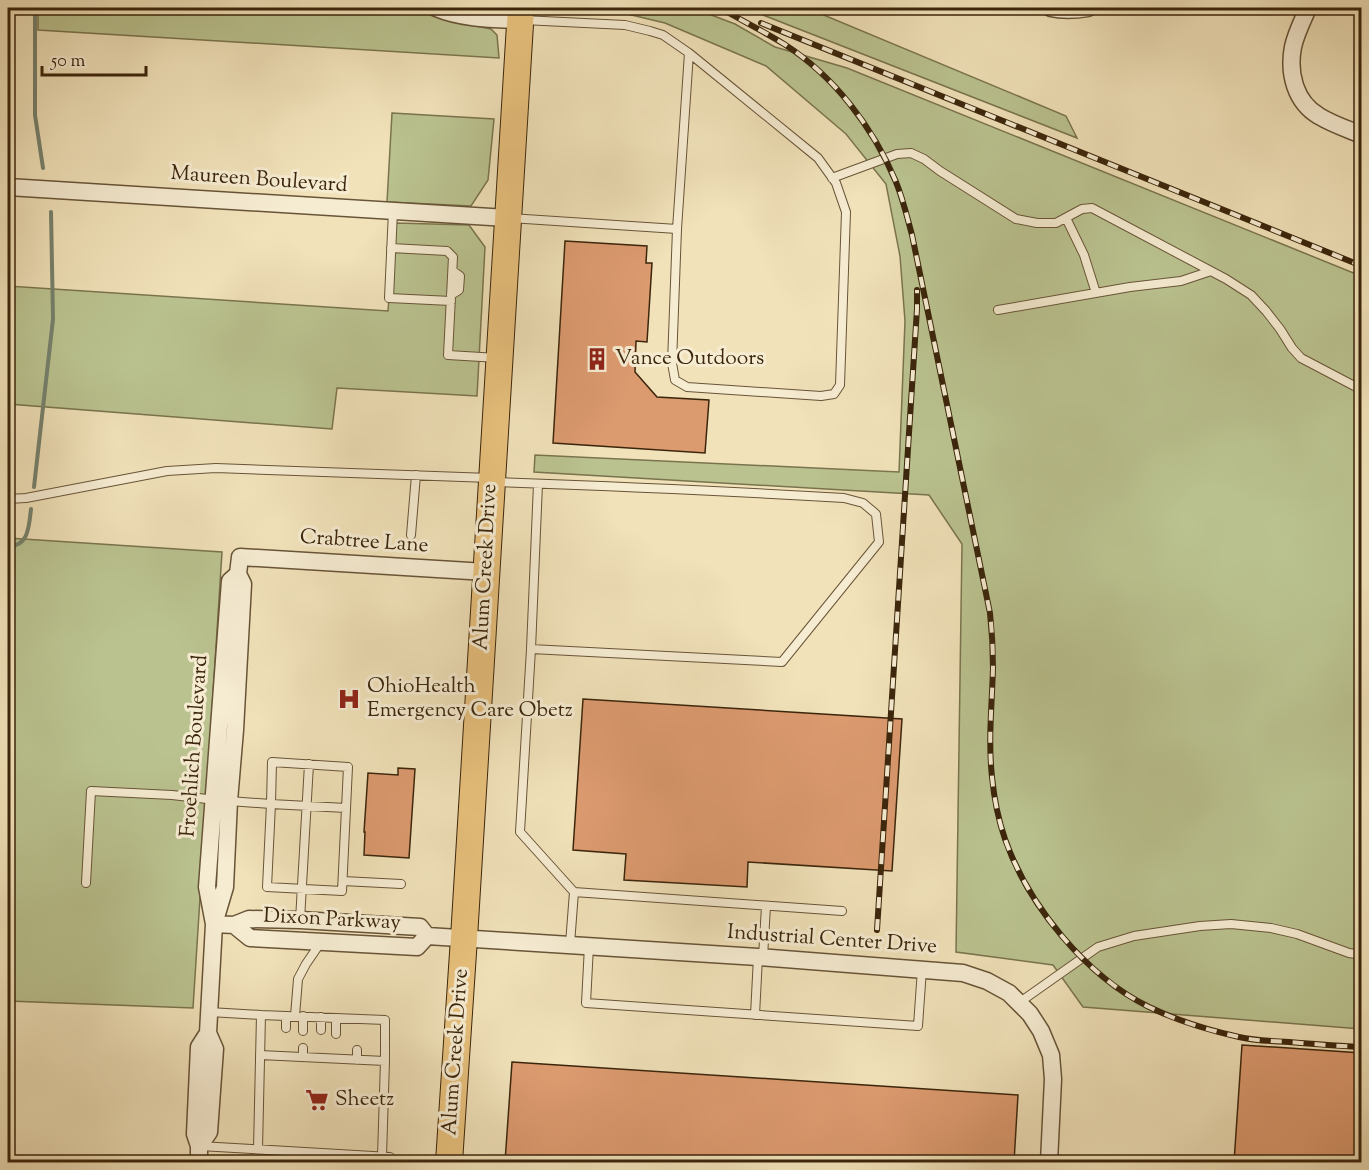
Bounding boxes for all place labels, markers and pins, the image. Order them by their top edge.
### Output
place label: Vance Outdoors [615,344,764,374]
building icon: Vance Outdoors [584,346,610,372]
place label: OhioHealth Emergency Care Obetz [367,672,573,726]
hospital icon: OhioHealth Emergency Care Obetz [336,686,362,712]
place label: Sheetz [335,1085,394,1115]
supermarket icon: Sheetz [304,1087,330,1113]

